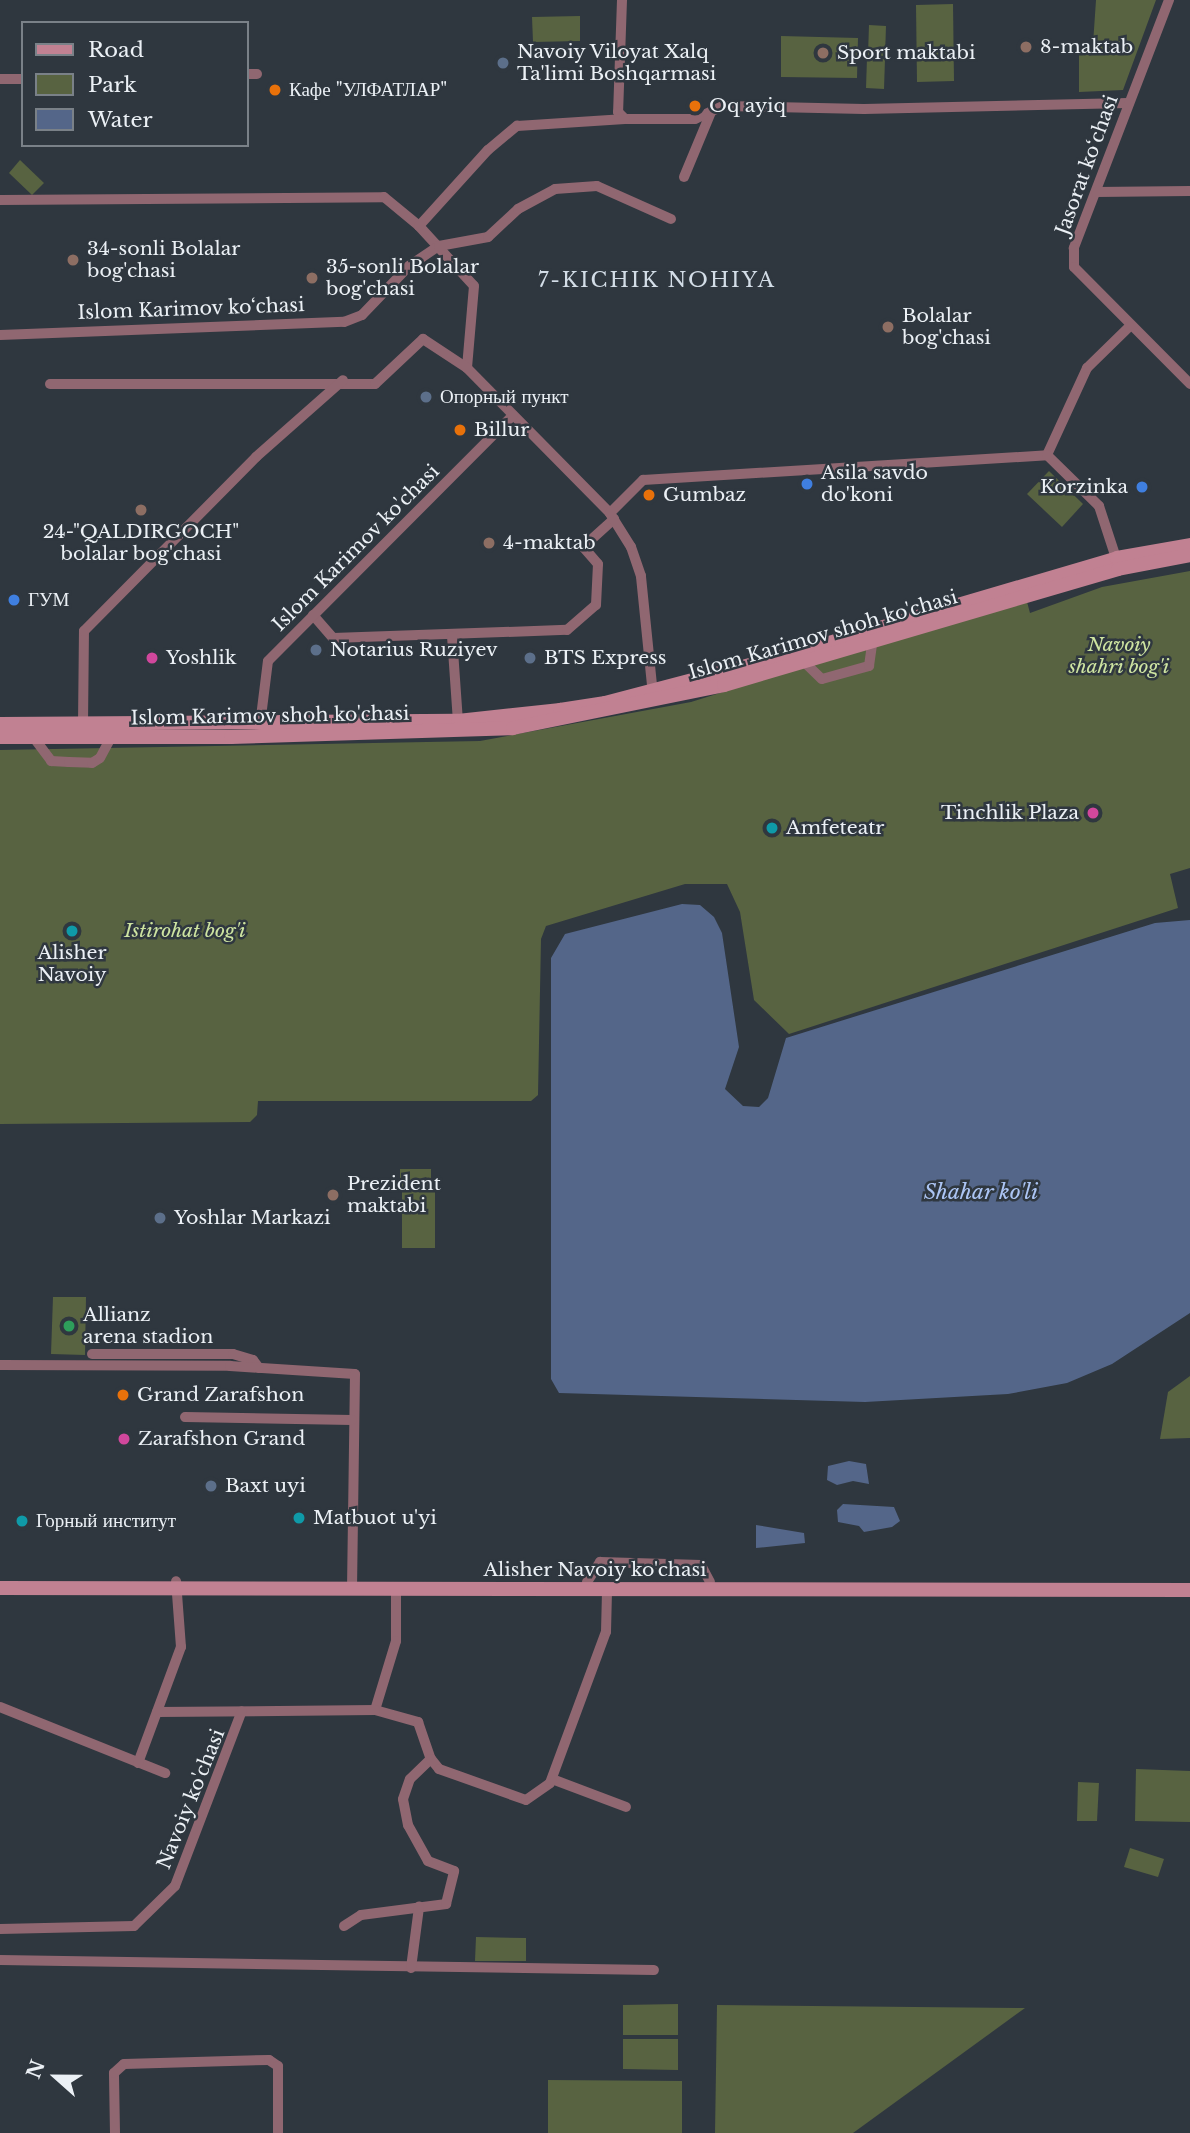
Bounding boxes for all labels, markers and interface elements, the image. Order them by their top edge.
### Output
legend [21,21,248,147]
place label: 8-maktab [1040,36,1133,58]
text: Road [88,37,144,63]
marker: 8-maktab [1018,39,1034,55]
place label: Navoiy Viloyat Xalq Ta'limi Boshqarmasi [517,41,716,85]
place label: Sport maktabi [837,42,975,64]
marker: Sport maktabi [815,45,831,61]
marker: Navoiy Viloyat Xalq Ta'limi Boshqarmasi [495,55,511,71]
text: Park [88,72,137,98]
place label: Кафе "УЛФАТЛАР" [289,79,448,101]
marker: Кафе "УЛФАТЛАР" [267,82,283,98]
street label: Jasorat ko‘chasi [1051,92,1123,238]
place label: Oq ayiq [709,95,786,117]
marker: Oq ayiq [687,98,703,114]
text: Water [88,107,152,133]
place label: 34-sonli Bolalar bog'chasi [87,238,240,282]
marker: 34-sonli Bolalar bog'chasi [65,252,81,268]
place label: 35-sonli Bolalar bog'chasi [326,256,479,300]
district label: 7-KICHIK NOHIYA [540,267,774,293]
marker: 35-sonli Bolalar bog'chasi [304,270,320,286]
street label: Islom Karimov ko‘chasi [77,294,305,324]
place label: Bolalar bog'chasi [902,305,991,349]
marker: Bolalar bog'chasi [880,319,896,335]
place label: Опорный пункт [440,386,569,408]
marker: Опорный пункт [418,389,434,405]
place label: Billur [474,419,529,441]
marker: Billur [452,422,468,438]
street label: Islom Karimov ko'chasi [268,460,444,636]
place label: Asila savdo do'koni [821,462,928,506]
marker: Asila savdo do'koni [799,476,815,492]
place label: Korzinka [1040,476,1128,498]
marker: Korzinka [1134,479,1150,495]
place label: Gumbaz [663,484,746,506]
marker: Gumbaz [641,487,657,503]
marker: 24-"QALDIRGOCH" bolalar bog'chasi [133,502,149,518]
place label: 24-"QALDIRGOCH" bolalar bog'chasi [43,521,239,565]
place label: 4-maktab [503,532,596,554]
marker: 4-maktab [481,535,497,551]
street label: Islom Karimov shoh ko'chasi [686,586,960,684]
place label: ГУМ [28,589,69,611]
marker: ГУМ [6,592,22,608]
park label: Navoiy shahri bog'i [1068,634,1170,678]
place label: Notarius Ruziyev [330,639,498,661]
marker: Notarius Ruziyev [308,642,324,658]
place label: Yoshlik [166,647,236,669]
place label: BTS Express [544,647,666,669]
marker: Yoshlik [144,650,160,666]
marker: BTS Express [522,650,538,666]
street label: Islom Karimov shoh ko'chasi [130,702,410,730]
place label: Tinchlik Plaza [941,802,1079,824]
marker: Tinchlik Plaza [1085,805,1101,821]
place label: Amfeteatr [786,817,884,839]
marker: Amfeteatr [764,820,780,836]
park label: Istirohat bog'i [124,920,246,942]
marker: Alisher Navoiy [64,923,80,939]
place label: Alisher Navoiy [38,942,106,986]
place label: Prezident maktabi [347,1173,441,1217]
water label: Shahar ko'li [924,1179,1038,1205]
marker: Prezident maktabi [325,1187,341,1203]
place label: Yoshlar Markazi [174,1207,331,1229]
marker: Yoshlar Markazi [152,1210,168,1226]
place label: Allianz arena stadion [83,1304,213,1348]
marker: Allianz arena stadion [61,1318,77,1334]
place label: Grand Zarafshon [137,1384,304,1406]
marker: Grand Zarafshon [115,1387,131,1403]
place label: Zarafshon Grand [138,1428,305,1450]
marker: Zarafshon Grand [116,1431,132,1447]
place label: Baxt uyi [225,1475,306,1497]
marker: Baxt uyi [203,1478,219,1494]
place label: Matbuot u'yi [313,1507,437,1529]
place label: Горный институт [36,1510,176,1532]
marker: Matbuot u'yi [291,1510,307,1526]
marker: Горный институт [14,1513,30,1529]
street label: Alisher Navoiy ko'chasi [483,1559,707,1581]
street label: Navoiy ko'chasi [152,1725,230,1873]
north arrow [21,2042,91,2112]
text: N [22,2057,50,2082]

